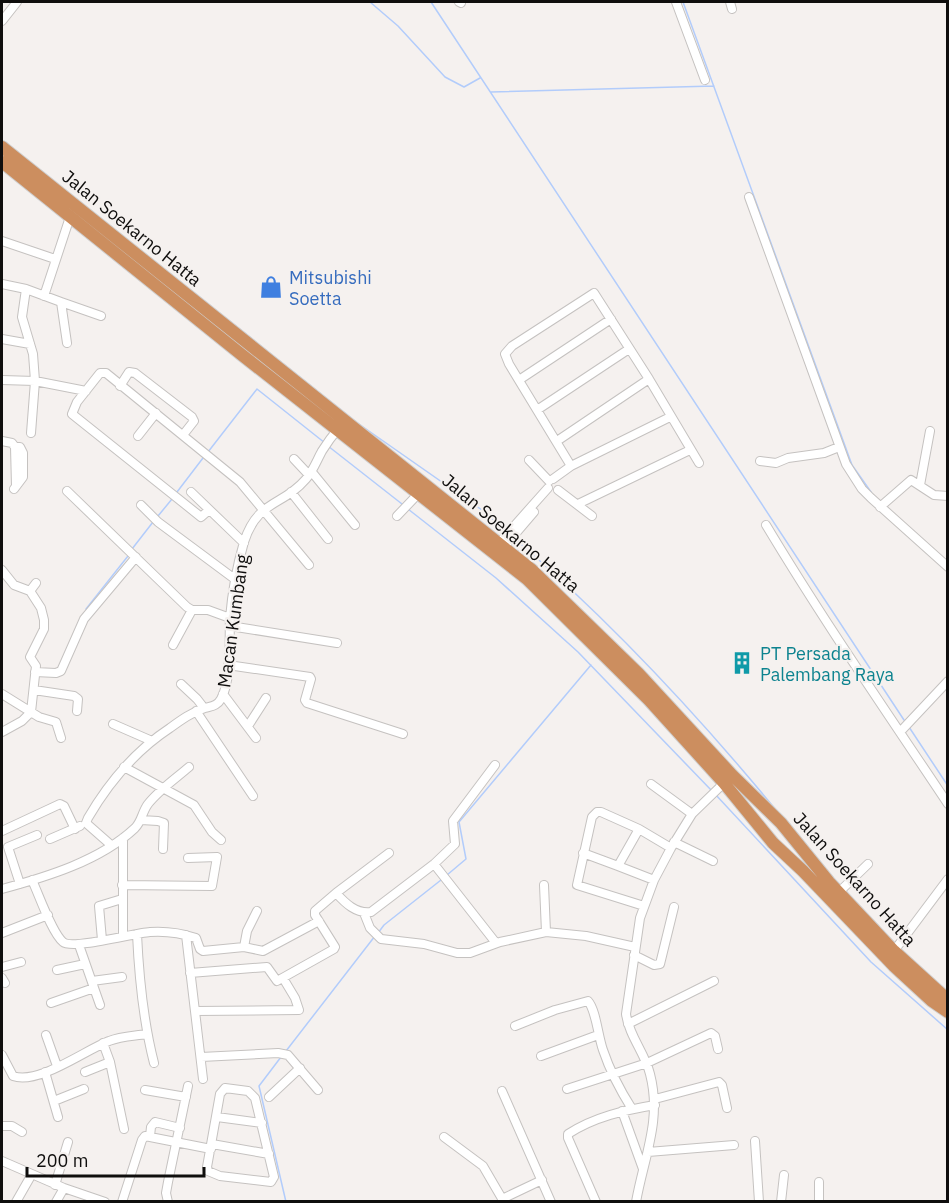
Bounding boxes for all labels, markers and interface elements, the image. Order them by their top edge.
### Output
street label: Jalan Soekarno Hatta [58,165,207,292]
place label: Mitsubishi Soetta [289,266,372,310]
shop icon: Mitsubishi Soetta [258,274,284,300]
street label: Jalan Soekarno Hatta [437,469,585,598]
street label: Macan Kumbang [212,552,254,689]
place label: PT Persada Palembang Raya [760,642,894,686]
building icon: PT Persada Palembang Raya [729,650,755,676]
street label: Jalan Soekarno Hatta [789,807,922,951]
scale bar [27,1140,204,1178]
text: 200 m [36,1149,88,1172]

